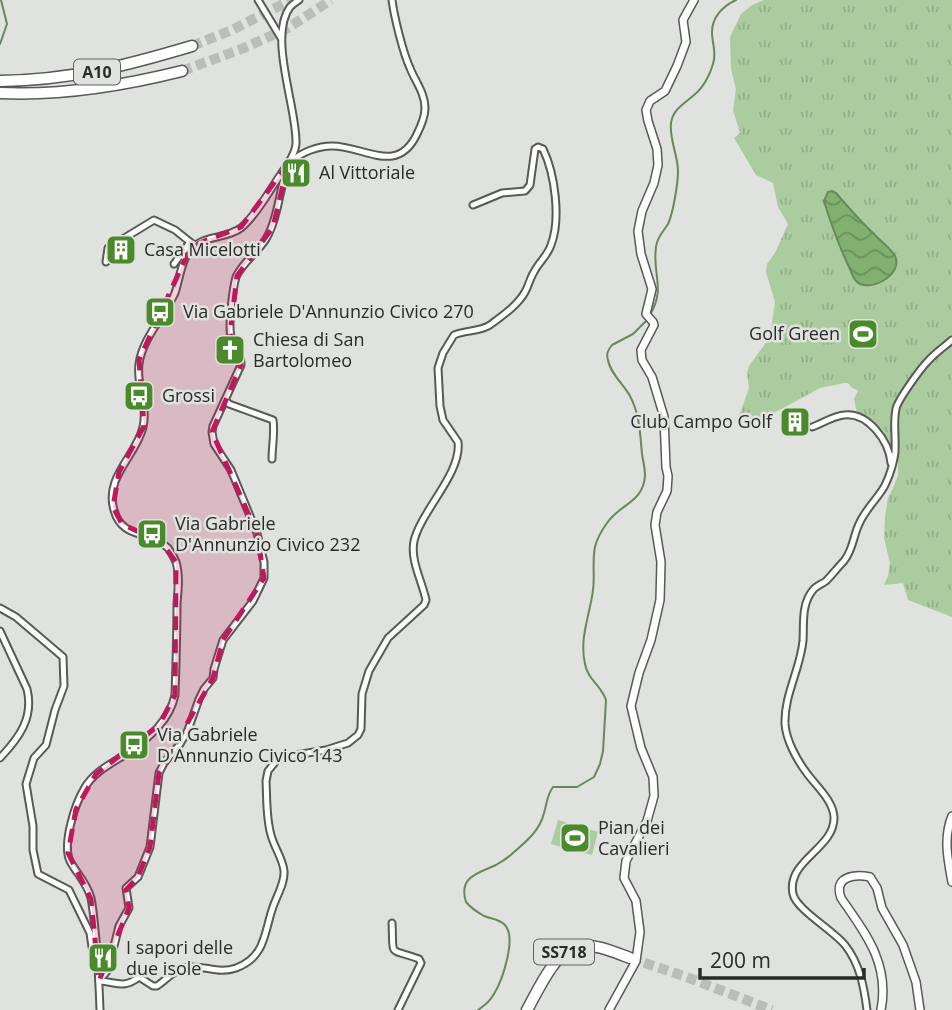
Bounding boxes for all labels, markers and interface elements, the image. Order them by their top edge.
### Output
road number: A10 [74,60,120,85]
restaurant icon: Al Vittoriale [279,156,313,190]
place label: Al Vittoriale [319,160,415,184]
building icon: Casa Micelotti [104,233,138,267]
place label: Casa Micelotti [144,237,261,261]
bus stop icon: Via Gabriele D'Annunzio Civico 270 [143,295,177,329]
place label: Via Gabriele D'Annunzio Civico 270 [183,299,474,323]
sports icon: Golf Green [846,317,880,351]
place label: Golf Green [749,321,840,345]
place label: Chiesa di San Bartolomeo [253,327,364,372]
church icon: Chiesa di San Bartolomeo [213,333,247,367]
bus stop icon: Grossi [122,379,156,413]
place label: Grossi [162,383,215,407]
building icon: Club Campo Golf [778,405,812,439]
place label: Club Campo Golf [630,409,773,433]
place label: Via Gabriele D'Annunzio Civico 232 [175,511,360,556]
bus stop icon: Via Gabriele D'Annunzio Civico 232 [135,517,169,551]
place label: Via Gabriele D'Annunzio Civico 143 [157,722,342,767]
bus stop icon: Via Gabriele D'Annunzio Civico 143 [117,728,151,762]
place label: Pian dei Cavalieri [598,815,669,860]
sports icon: Pian dei Cavalieri [558,821,592,855]
place label: I sapori delle due isole [126,935,233,980]
scale bar [700,936,864,980]
road number: SS718 [534,940,594,964]
restaurant icon: I sapori delle due isole [86,941,120,975]
text: 200 m [710,946,771,974]

